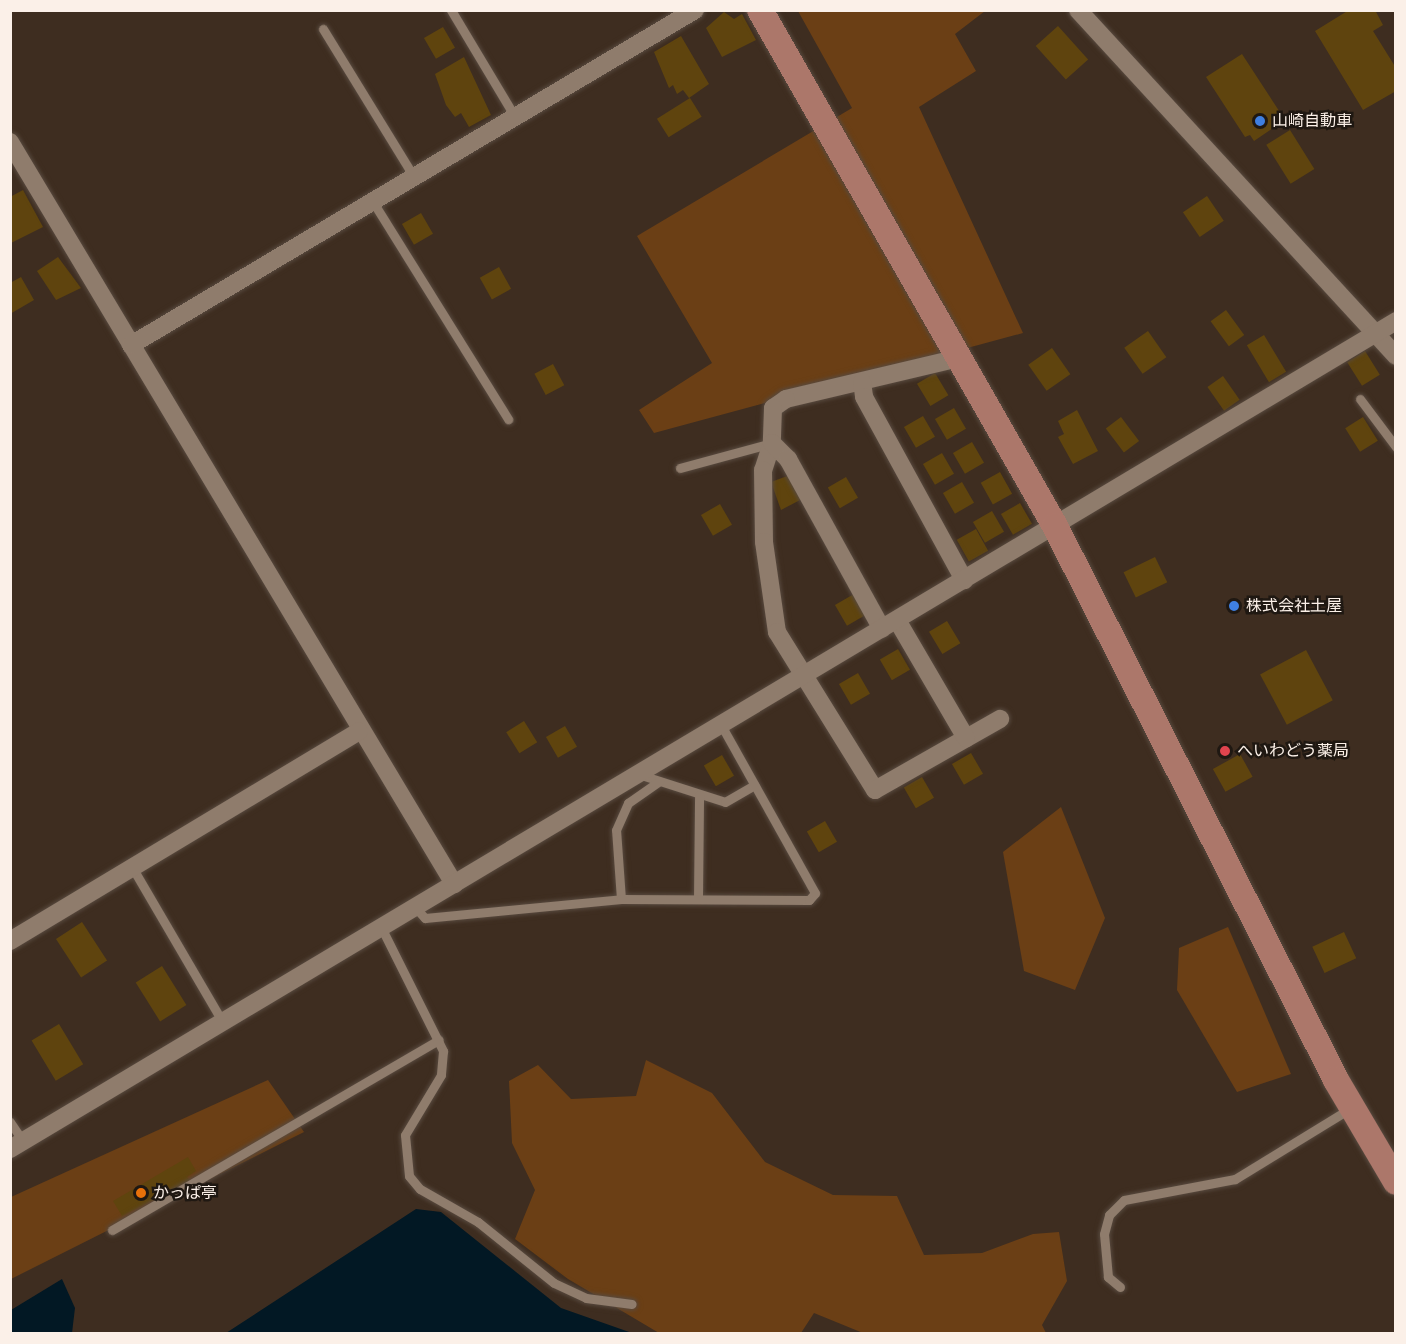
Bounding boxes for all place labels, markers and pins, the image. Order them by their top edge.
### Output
place label: 山崎自動車 [1272,111,1352,131]
marker: 山崎自動車 [1253,114,1267,128]
place label: 株式会社土屋 [1246,596,1342,616]
marker: 株式会社土屋 [1227,599,1241,613]
place label: へいわどう薬局 [1237,741,1349,761]
marker: へいわどう薬局 [1218,744,1232,758]
place label: かっぱ亭 [153,1183,217,1203]
marker: かっぱ亭 [134,1186,148,1200]

